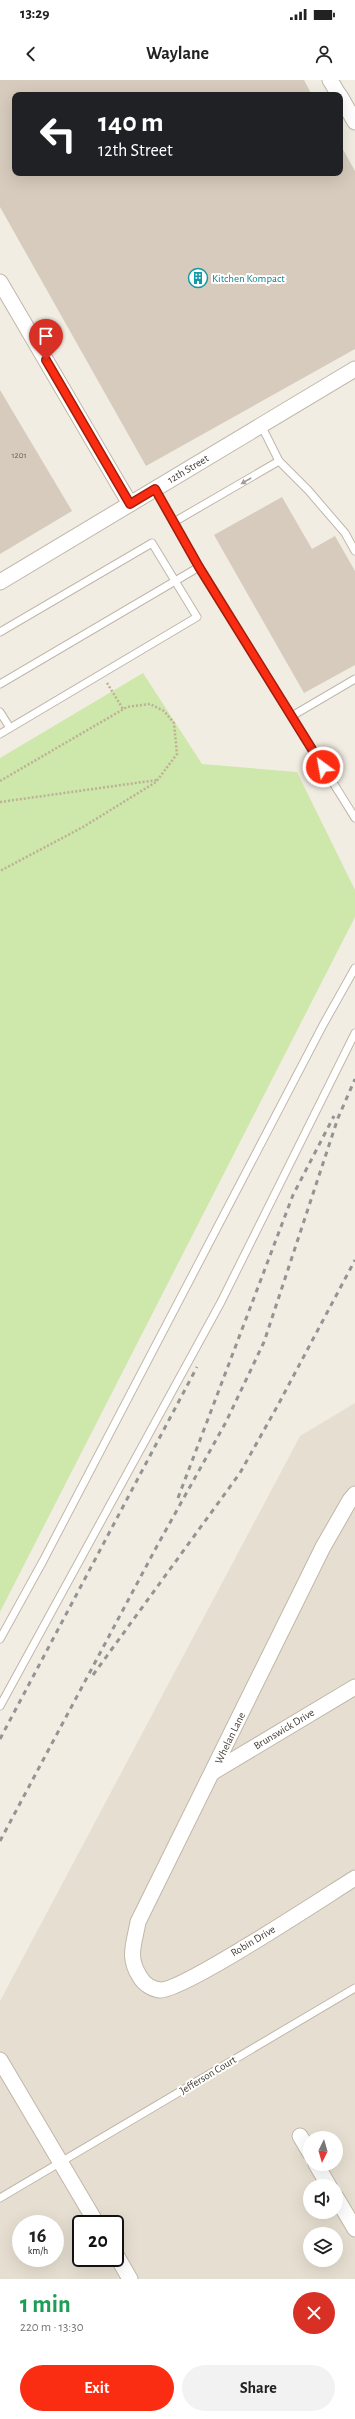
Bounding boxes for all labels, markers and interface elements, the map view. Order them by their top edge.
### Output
text: 13:29 [20,6,50,21]
icon: back [20,43,42,65]
icon: person [313,43,335,65]
text: Waylane [146,45,209,63]
icon: left [32,108,84,160]
text: 140 m [98,109,164,137]
text: 12th Street [98,142,173,160]
building icon: Kitchen Kompact [187,267,209,289]
place label: Kitchen Kompact [212,273,285,284]
pin [29,319,63,360]
icon: arrive [35,325,57,347]
house number: 1201 [11,451,27,460]
street label: 12th Street [166,452,211,485]
one-way arrow [240,477,252,484]
position arrow [302,746,344,788]
street label: Brunswick Drive [252,1707,316,1751]
street label: Whelan Lane [213,1710,247,1766]
street label: Robin Drive [229,1923,277,1959]
street label: Jefferson Court [178,2054,239,2096]
north arrow [303,2131,343,2171]
map controls [303,2131,343,2267]
button: sound [303,2179,343,2219]
speed limit sign: 20 [72,2215,124,2267]
text: 16 [30,2226,46,2246]
button: layers [303,2227,343,2267]
text: km/h [28,2246,48,2256]
button: close [293,2292,335,2334]
text: 1 min [20,2293,71,2317]
text: 220 m · 13:30 [20,2321,84,2334]
button: Exit [20,2365,174,2411]
button: Share [182,2365,335,2411]

